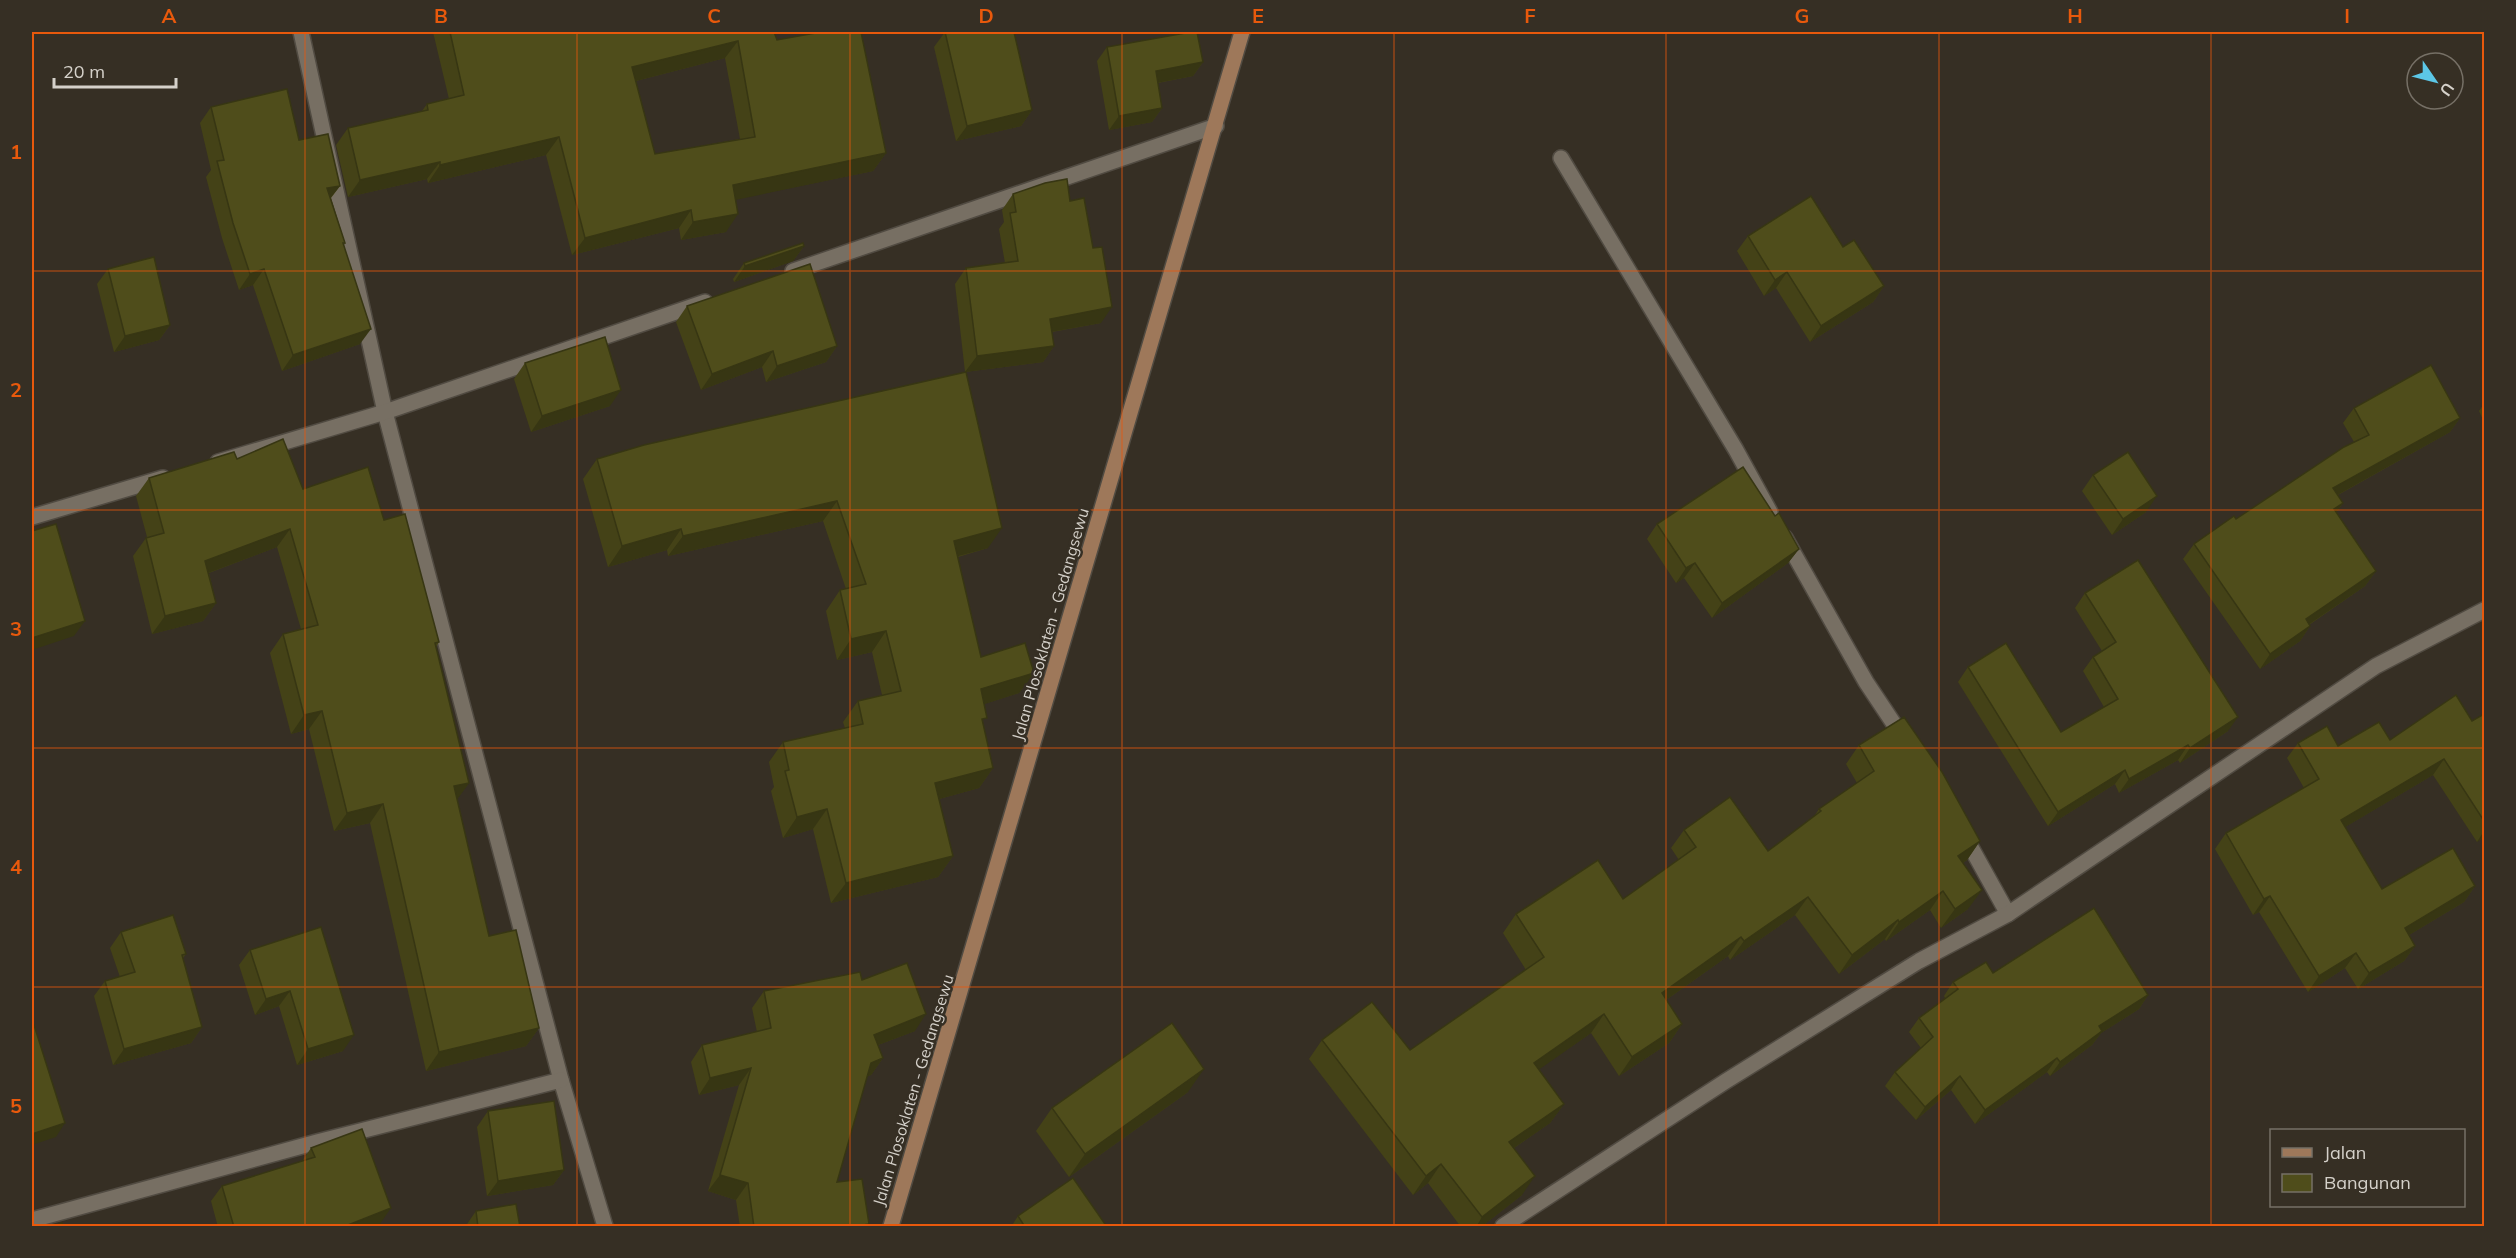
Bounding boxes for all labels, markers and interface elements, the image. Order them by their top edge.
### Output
text: A [162,3,177,28]
text: B [434,3,448,28]
text: C [707,3,721,28]
text: D [978,3,994,28]
text: E [1252,3,1264,28]
text: F [1524,3,1536,28]
text: G [1795,3,1809,28]
text: H [2067,3,2083,28]
text: I [2344,3,2350,28]
scale bar [54,51,176,89]
north arrow [2405,51,2465,111]
text: 20 m [63,60,105,83]
text: U [2436,79,2459,100]
text: 1 [10,139,22,164]
text: 2 [10,377,22,402]
street label: Jalan Plosoklaten - Gedangsewu [1007,505,1093,743]
text: 3 [10,616,22,641]
text: 4 [10,854,22,879]
street label: Jalan Plosoklaten - Gedangsewu [868,972,958,1208]
text: 5 [10,1093,22,1118]
legend [2270,1129,2465,1207]
text: Jalan [2324,1141,2366,1164]
text: Bangunan [2324,1171,2411,1194]

